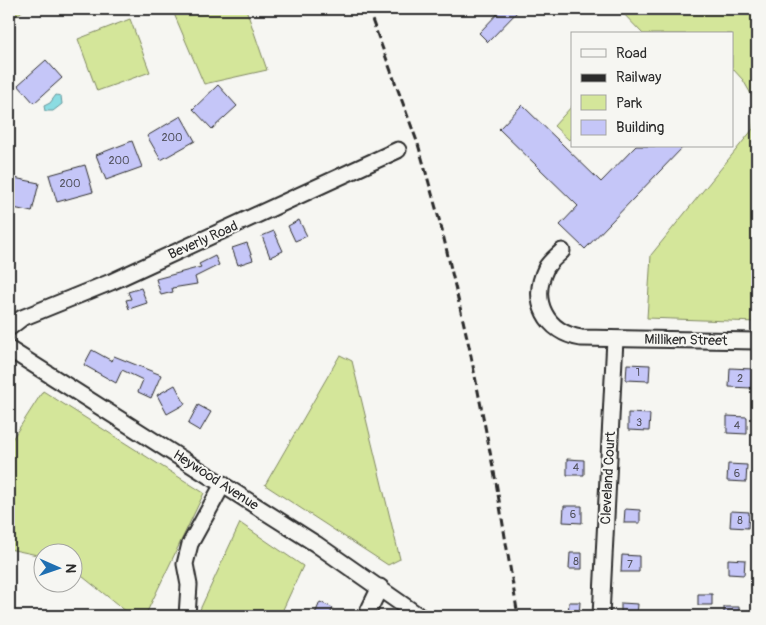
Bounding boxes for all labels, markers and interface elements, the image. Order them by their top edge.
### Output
legend [571,32,734,148]
text: Road [616,44,647,63]
text: Railway [616,68,662,87]
text: Park [616,94,643,113]
text: Building [616,118,664,137]
house number: 200 [161,131,183,144]
house number: 200 [108,154,130,167]
house number: 200 [59,177,81,190]
street label: Beverly Road [166,217,241,263]
street label: Milliken Street [644,331,728,349]
house number: 1 [636,366,640,379]
house number: 2 [737,372,743,385]
house number: 3 [636,416,642,429]
house number: 4 [734,419,741,432]
street label: Cleveland Court [597,431,619,525]
street label: Heywood Avenue [170,446,262,514]
house number: 4 [573,461,580,474]
house number: 6 [734,467,740,480]
house number: 6 [570,508,576,521]
house number: 8 [737,514,743,527]
north arrow [32,542,82,592]
house number: 8 [573,555,579,568]
house number: 7 [627,558,633,571]
text: N [62,563,79,573]

